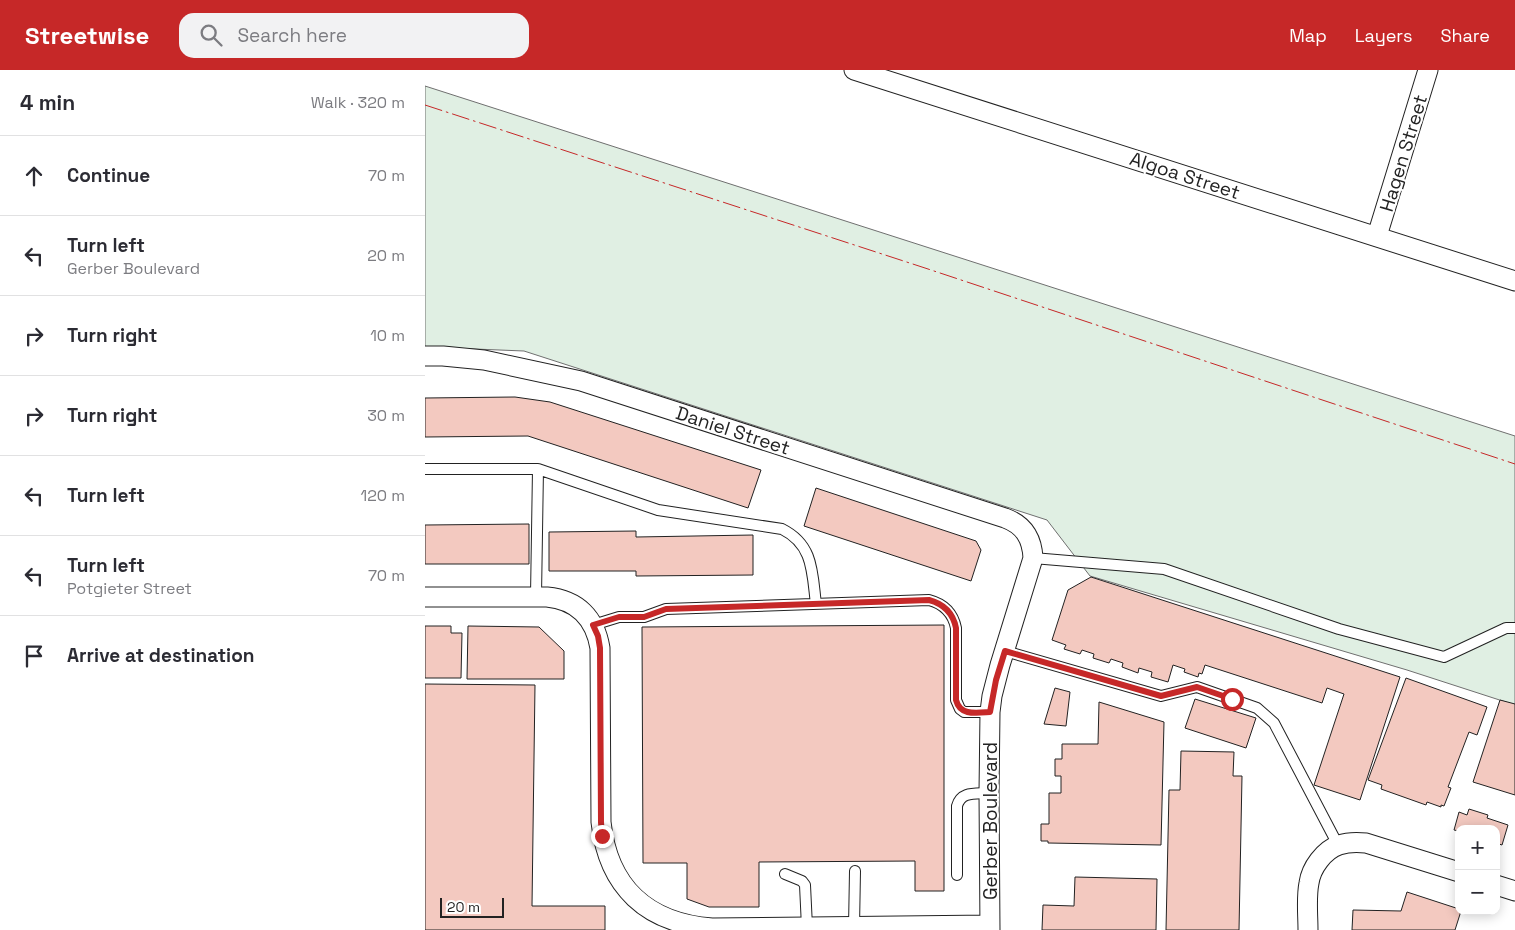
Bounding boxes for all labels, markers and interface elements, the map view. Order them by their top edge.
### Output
search box [179,13,529,58]
text: Streetwise [25,20,149,51]
icon: search [197,21,225,49]
text: Search here [237,23,347,48]
text: Map [1289,24,1327,47]
text: Layers [1355,24,1412,47]
text: Share [1440,24,1490,47]
text: 4 min [20,89,75,116]
text: Walk · 320 m [311,92,405,113]
street label: Hagen Street [1374,92,1433,215]
street label: Algoa Street [1127,146,1243,205]
icon: ahead [20,162,48,190]
text: Continue [67,163,150,188]
text: 70 m [368,165,405,186]
text: Turn left [67,233,145,258]
icon: left [20,242,48,270]
text: 20 m [367,245,405,266]
text: Gerber Boulevard [67,258,200,279]
icon: right [20,322,48,350]
text: Turn right [67,323,157,348]
text: 10 m [370,325,405,346]
street label: Daniel Street [673,400,793,461]
icon: right [20,402,48,430]
text: Turn right [67,403,157,428]
text: 30 m [367,405,405,426]
icon: left [20,482,48,510]
text: Turn left [67,483,145,508]
text: 120 m [361,485,405,506]
text: Turn left [67,553,145,578]
icon: left [20,562,48,590]
text: 70 m [368,565,405,586]
text: Potgieter Street [67,578,192,599]
icon: arrive [20,642,48,670]
text: Arrive at destination [67,643,255,668]
route start [1221,688,1244,711]
street label: Gerber Boulevard [978,742,1003,900]
route end [591,825,614,848]
map controls [1455,825,1500,915]
button: + [1455,825,1500,870]
button: − [1455,870,1500,915]
scale bar [440,895,504,918]
text: 20 m [447,898,480,916]

